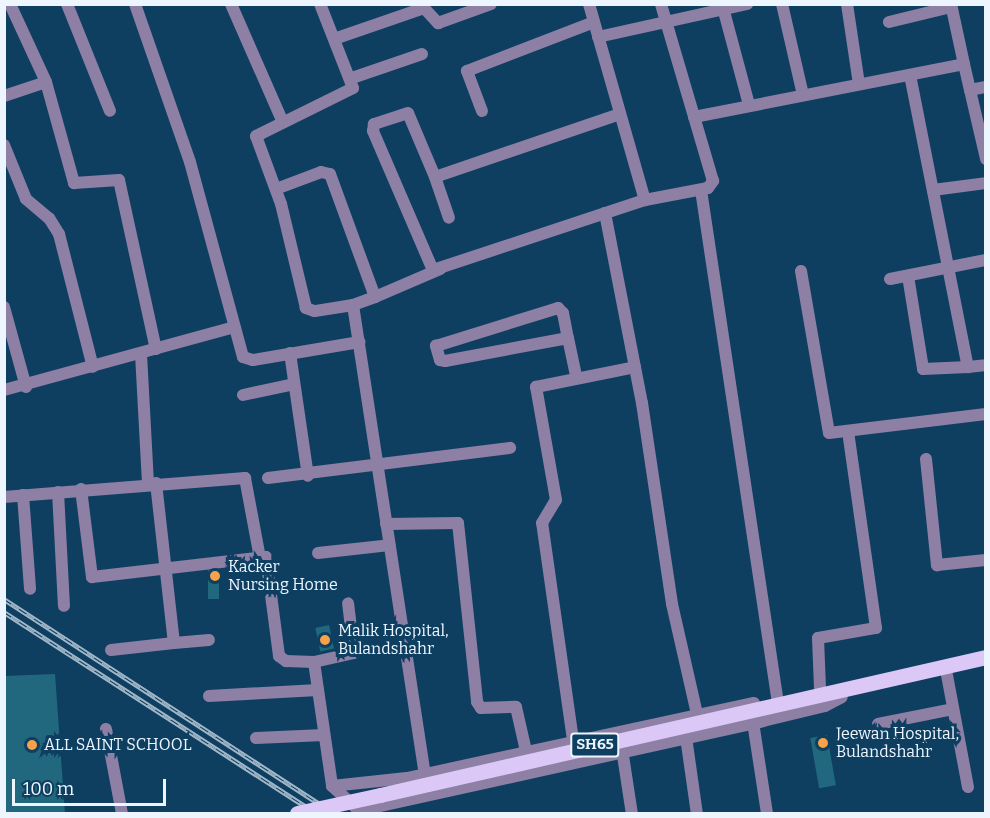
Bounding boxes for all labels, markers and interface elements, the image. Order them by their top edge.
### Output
place label: Kacker Nursing Home [228,557,338,595]
marker: Kacker Nursing Home [206,567,224,585]
place label: Malik Hospital, Bulandshahr [338,621,449,659]
marker: Malik Hospital, Bulandshahr [316,631,334,649]
place label: Jeewan Hospital, Bulandshahr [836,724,959,762]
road number: SH65 [570,733,620,757]
marker: Jeewan Hospital, Bulandshahr [814,734,832,752]
place label: ALL SAINT SCHOOL [44,735,192,755]
marker: ALL SAINT SCHOOL [25,738,39,752]
scale bar [15,767,170,805]
text: 100 m [23,778,74,800]

